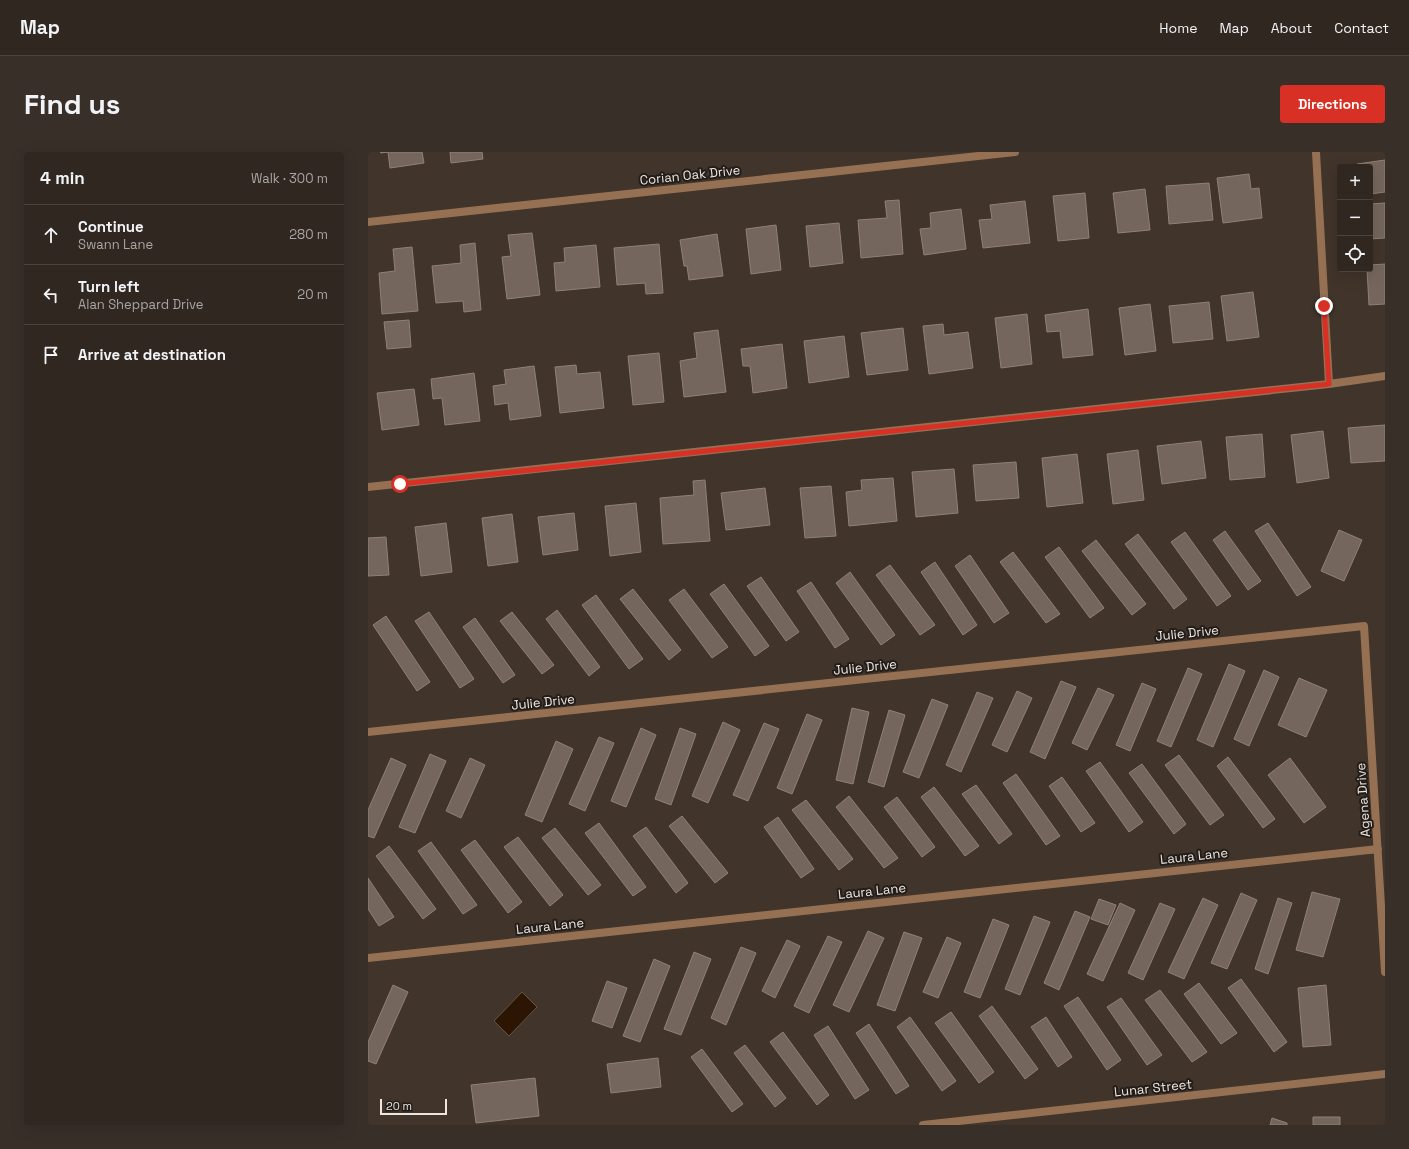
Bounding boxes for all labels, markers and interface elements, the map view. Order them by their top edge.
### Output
text: Map [20,15,60,40]
text: Home [1159,19,1197,37]
text: Map [1219,19,1249,37]
text: About [1271,19,1312,37]
text: Contact [1334,19,1389,37]
button: Directions [1280,85,1385,123]
text: Find us [24,86,121,122]
street label: Corian Oak Drive [639,161,741,189]
map controls [1337,164,1373,272]
button: + [1337,164,1373,200]
text: 4 min [40,167,85,189]
text: Walk · 300 m [251,170,328,187]
button: − [1337,200,1373,236]
text: Continue [78,217,144,236]
icon: ahead [40,224,62,246]
text: 280 m [289,226,328,243]
text: Swann Lane [78,236,153,253]
button: locate [1337,236,1373,272]
text: Turn left [78,277,140,296]
icon: left [40,284,62,306]
text: 20 m [297,286,328,303]
text: Alan Sheppard Drive [78,296,204,313]
route end [1315,297,1333,315]
icon: arrive [40,344,62,366]
text: Arrive at destination [78,345,226,364]
route start [391,475,409,493]
street label: Julie Drive [1154,621,1220,645]
street label: Julie Drive [832,655,898,679]
street label: Julie Drive [510,690,576,714]
street label: Agena Drive [1352,762,1374,838]
street label: Laura Lane [1159,844,1229,868]
street label: Laura Lane [837,879,907,903]
street label: Laura Lane [515,914,585,938]
street label: Lunar Street [1113,1075,1193,1101]
scale bar [380,1097,447,1116]
text: 20 m [386,1099,412,1113]

